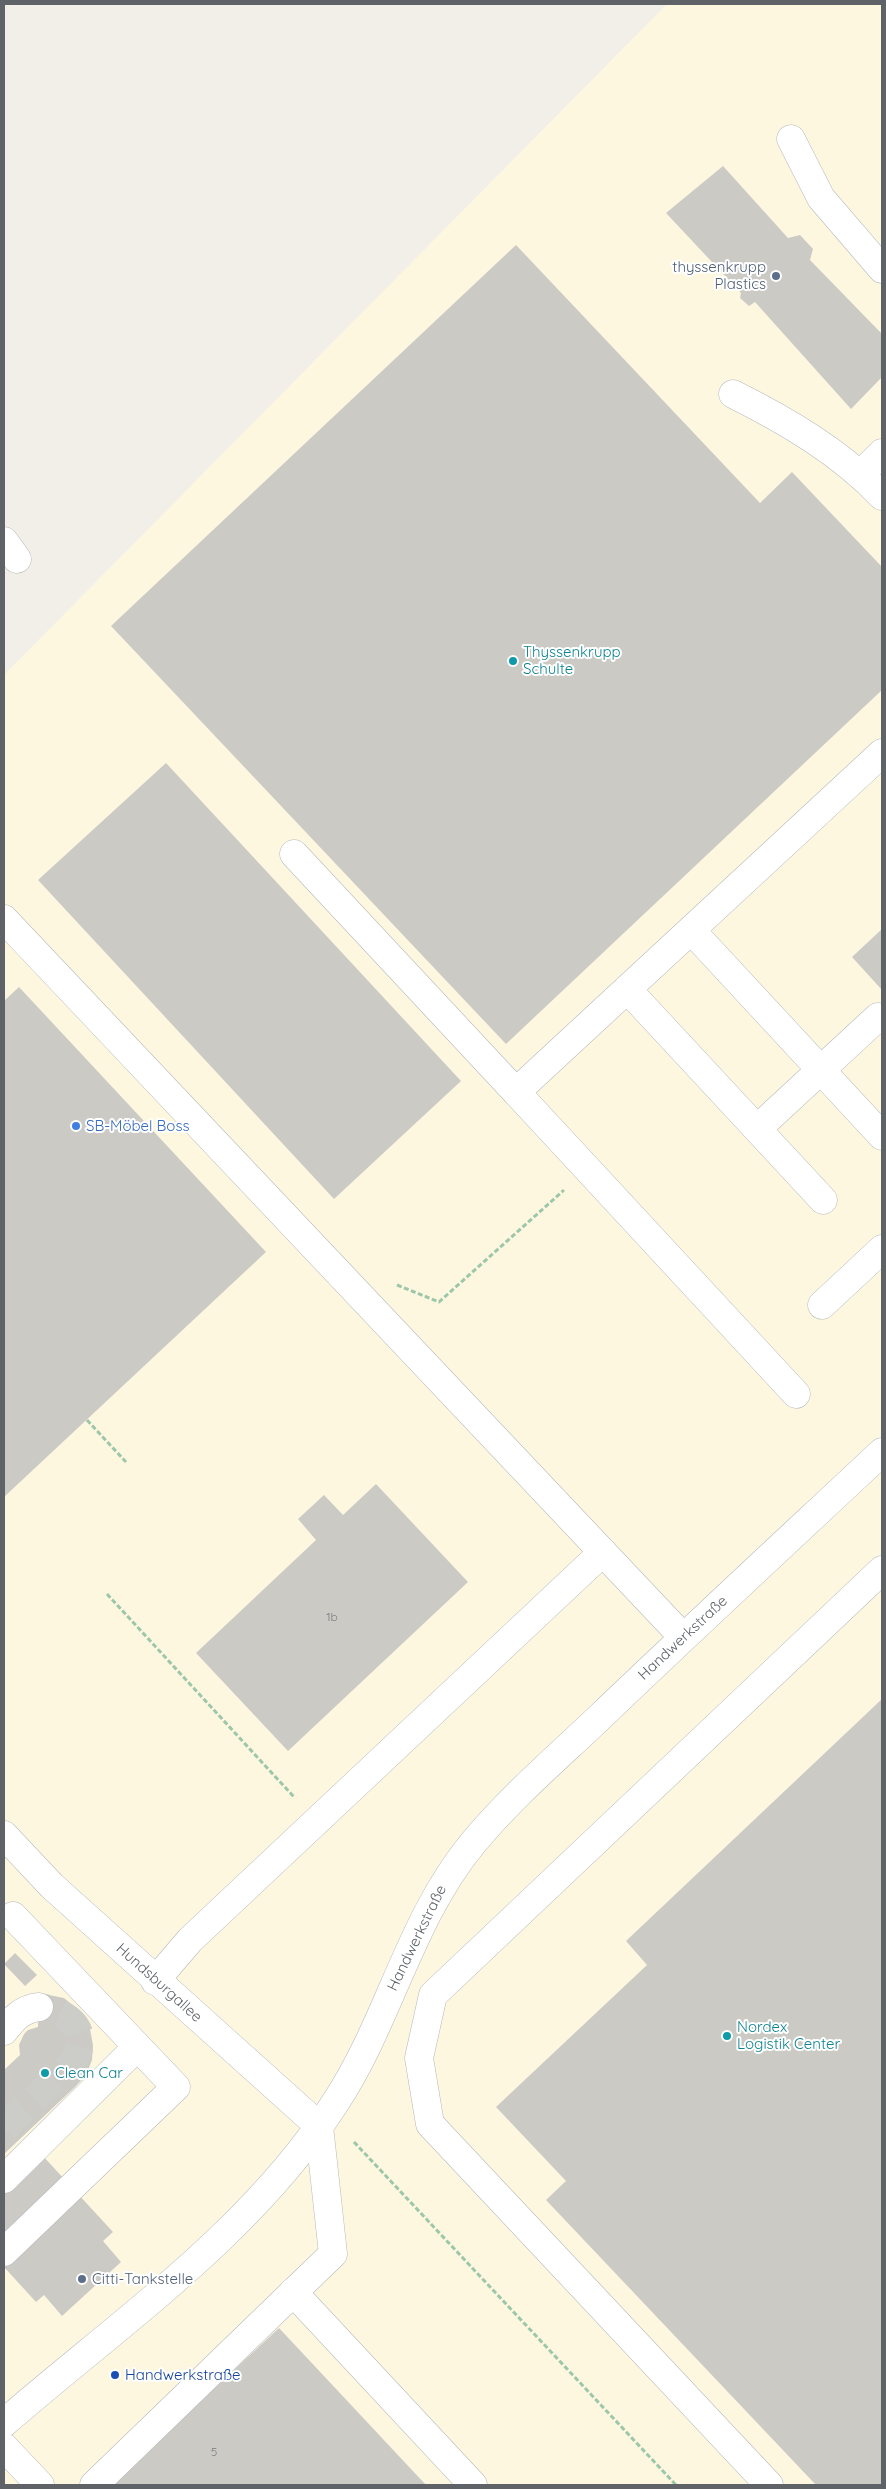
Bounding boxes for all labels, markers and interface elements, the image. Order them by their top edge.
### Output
place label: thyssenkrupp Plastics [672,258,766,293]
marker: thyssenkrupp Plastics [770,270,782,282]
place label: Thyssenkrupp Schulte [523,643,621,678]
marker: Thyssenkrupp Schulte [507,655,519,667]
place label: SB-Möbel Boss [86,1117,189,1135]
marker: SB-Möbel Boss [70,1120,82,1132]
street label: Handwerkstraße [635,1592,731,1684]
house number: 1b [326,1610,338,1624]
street label: Handwerkstraße [384,1882,450,1994]
street label: Hundsburgallee [112,1940,206,2026]
place label: Nordex Logistik Center [737,2018,840,2053]
marker: Nordex Logistik Center [721,2030,733,2042]
place label: Clean Car [55,2064,123,2082]
marker: Clean Car [39,2067,51,2079]
place label: Citti-Tankstelle [92,2270,193,2288]
marker: Citti-Tankstelle [76,2273,88,2285]
place label: Handwerkstraße [125,2366,240,2384]
marker: Handwerkstraße [109,2369,121,2381]
house number: 5 [211,2445,217,2459]

